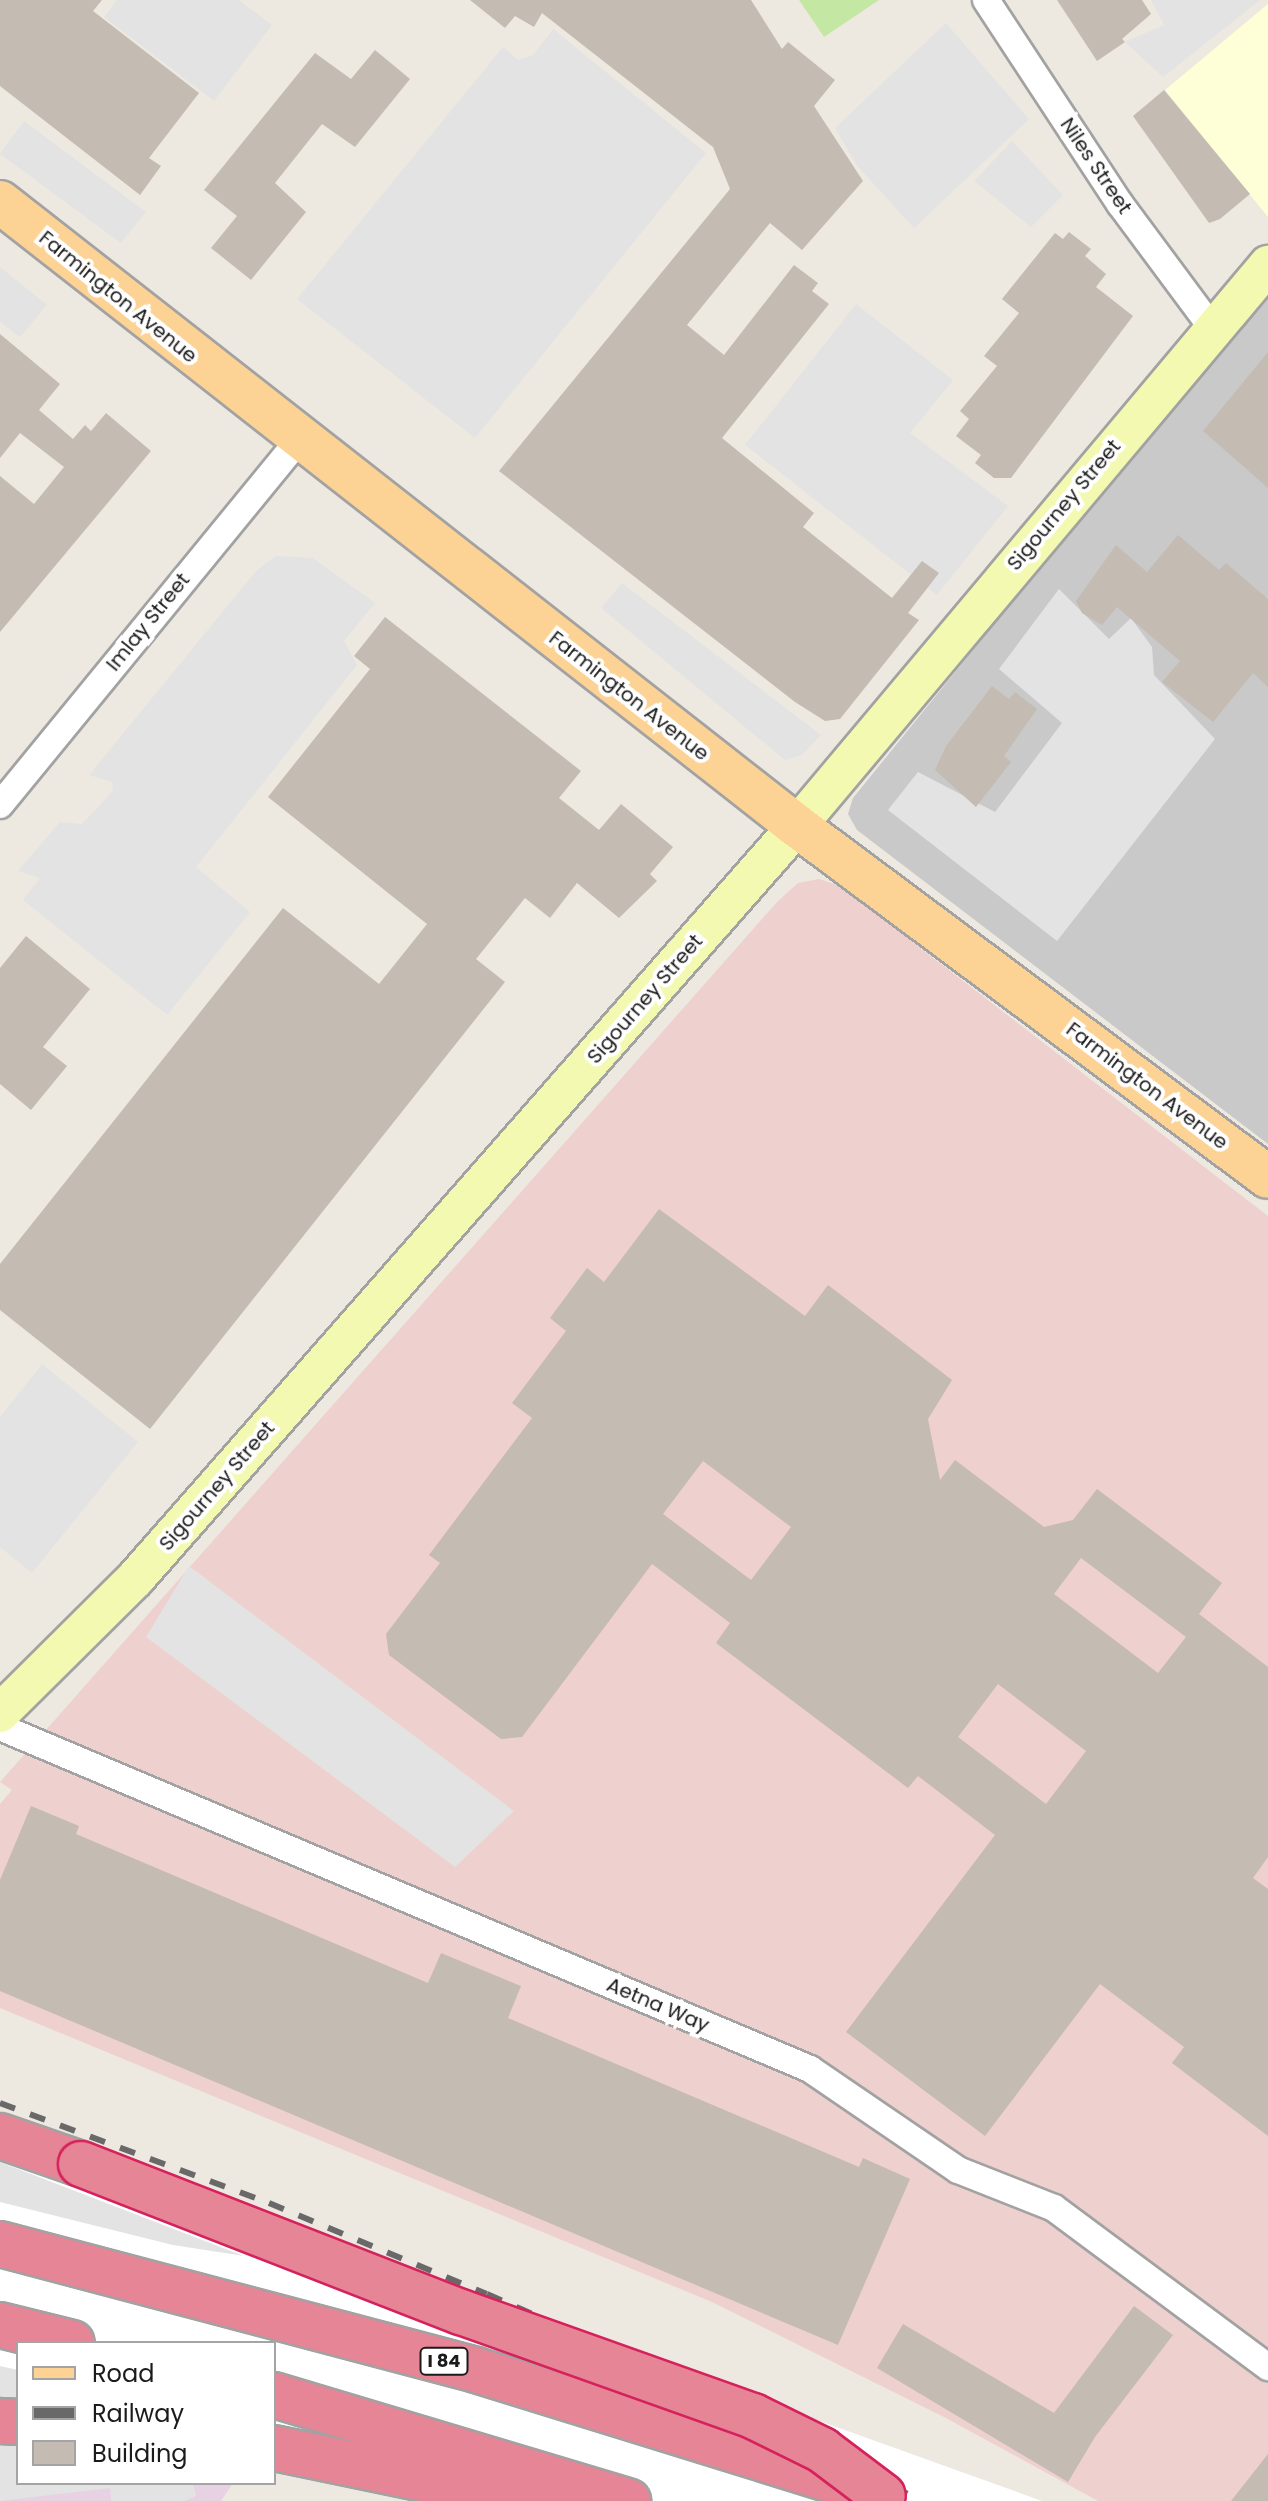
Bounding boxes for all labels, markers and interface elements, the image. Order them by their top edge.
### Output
street label: Niles Street [1055,113,1137,219]
street label: Farmington Avenue [34,226,202,368]
street label: Sigourney Street [1002,435,1126,575]
street label: Imlay Street [101,568,195,676]
street label: Farmington Avenue [544,626,714,766]
street label: Sigourney Street [582,929,708,1069]
street label: Farmington Avenue [1061,1017,1233,1155]
street label: Sigourney Street [154,1416,280,1556]
street label: Aetna Way [603,1973,713,2037]
legend [16,2341,276,2485]
road number: I 84 [418,2347,470,2375]
text: Road [92,2357,154,2390]
text: Railway [92,2397,184,2430]
text: Building [92,2437,188,2470]

